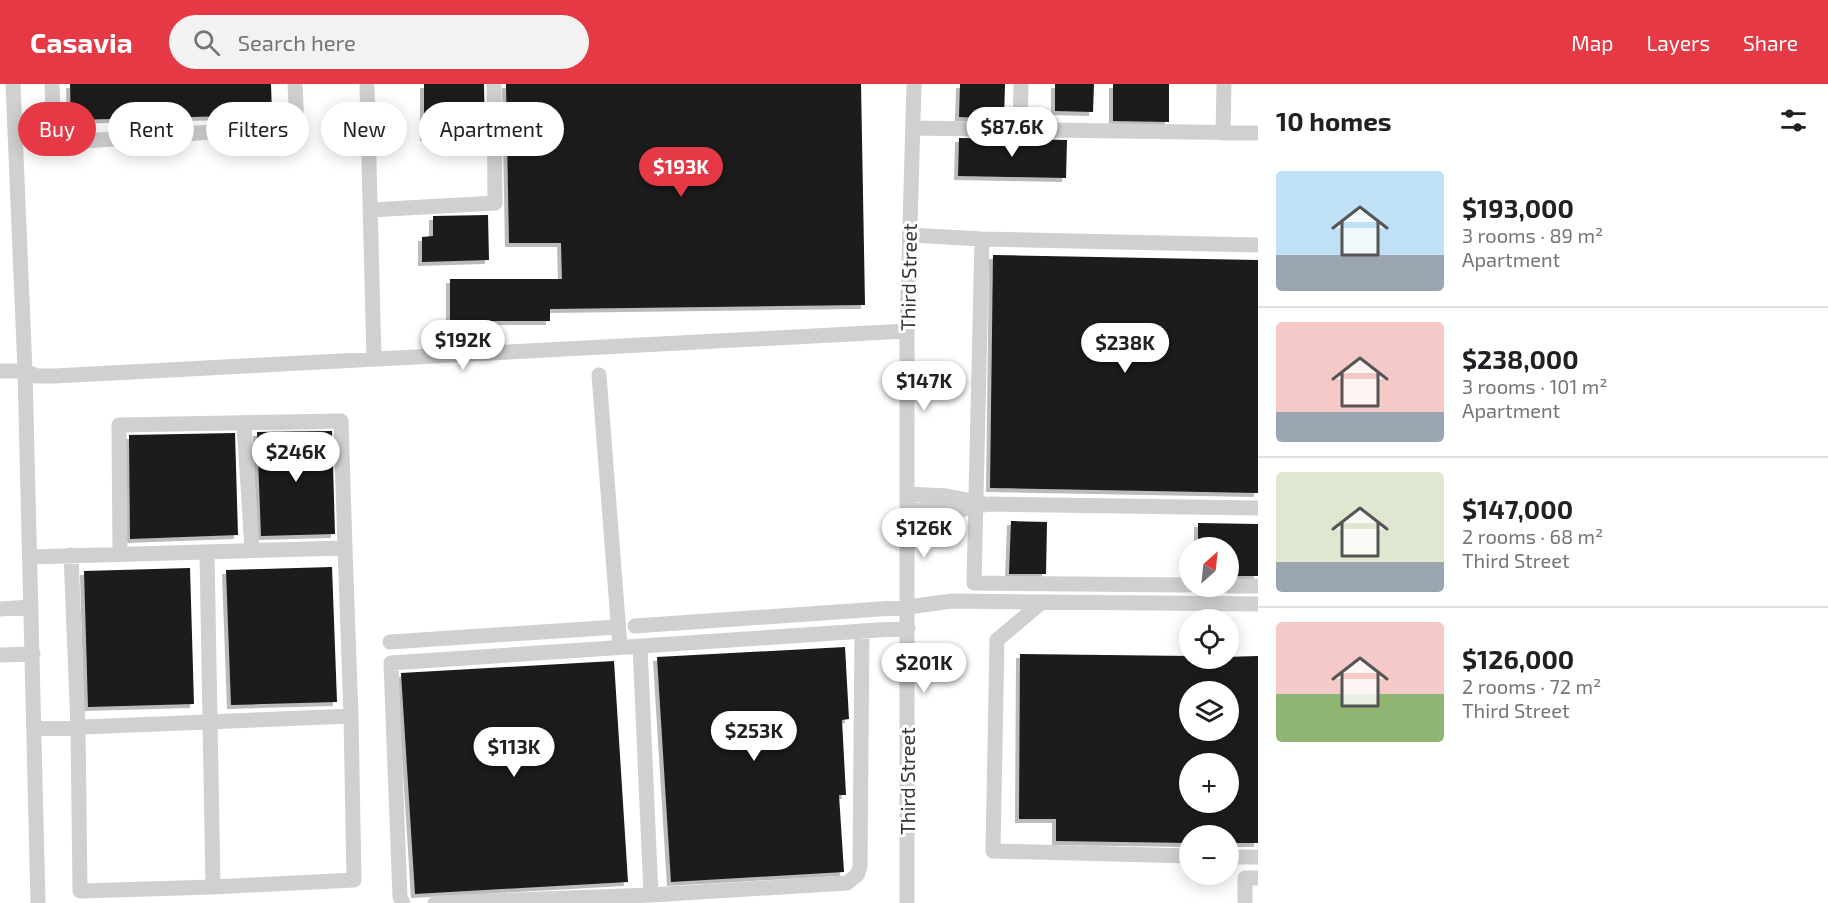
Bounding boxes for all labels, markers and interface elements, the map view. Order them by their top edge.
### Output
search box [169,15,589,69]
text: Casavia [30,25,133,59]
icon: search [190,26,223,59]
text: Search here [238,29,356,55]
text: Map [1571,30,1613,55]
text: Layers [1646,30,1710,55]
text: Share [1743,30,1798,55]
chip: Buy [18,102,96,156]
chip: Rent [108,102,194,156]
chip: Filters [206,102,309,156]
chip: New [321,102,407,156]
chip: Apartment [419,102,564,156]
icon: filters [1777,104,1810,137]
text: 10 homes [1276,105,1392,136]
pin: $87.6K [963,107,1061,158]
text: $87.6K [980,114,1044,138]
pin: $193K [639,147,723,198]
text: $193K [653,154,709,178]
text: $193,000 [1462,192,1574,223]
icon: home [1324,195,1396,267]
street label: Third Street [895,223,921,331]
text: 3 rooms · 89 m² [1462,223,1603,247]
text: Apartment [1462,247,1560,271]
pin: $192K [421,320,505,371]
pin: $238K [1083,323,1167,374]
text: $192K [435,327,491,351]
text: $238K [1095,330,1155,354]
text: $238,000 [1462,343,1579,374]
icon: home [1324,346,1396,418]
pin: $147K [882,361,966,412]
text: $147K [896,368,952,392]
text: 3 rooms · 101 m² [1462,374,1608,398]
text: Apartment [1462,398,1560,422]
pin: $246K [254,432,338,483]
text: $246K [266,439,326,463]
text: $147,000 [1462,493,1573,524]
icon: home [1324,496,1396,568]
pin: $126K [882,508,966,559]
text: $126K [896,515,952,539]
text: 2 rooms · 68 m² [1462,524,1603,548]
north arrow [1179,537,1239,597]
map controls [1179,537,1239,885]
text: Third Street [1462,548,1570,572]
button: locate [1179,609,1239,669]
pin: $201K [882,643,966,694]
text: $126,000 [1462,643,1574,674]
icon: home [1324,646,1396,718]
text: $201K [895,650,953,674]
text: 2 rooms · 72 m² [1462,674,1601,698]
button: layers [1179,681,1239,741]
text: Third Street [1462,698,1570,722]
pin: $253K [712,711,796,762]
text: $253K [725,718,783,742]
pin: $113K [472,727,556,778]
street label: Third Street [895,727,919,835]
text: $113K [488,734,540,758]
button: + [1179,753,1239,813]
button: − [1179,825,1239,885]

